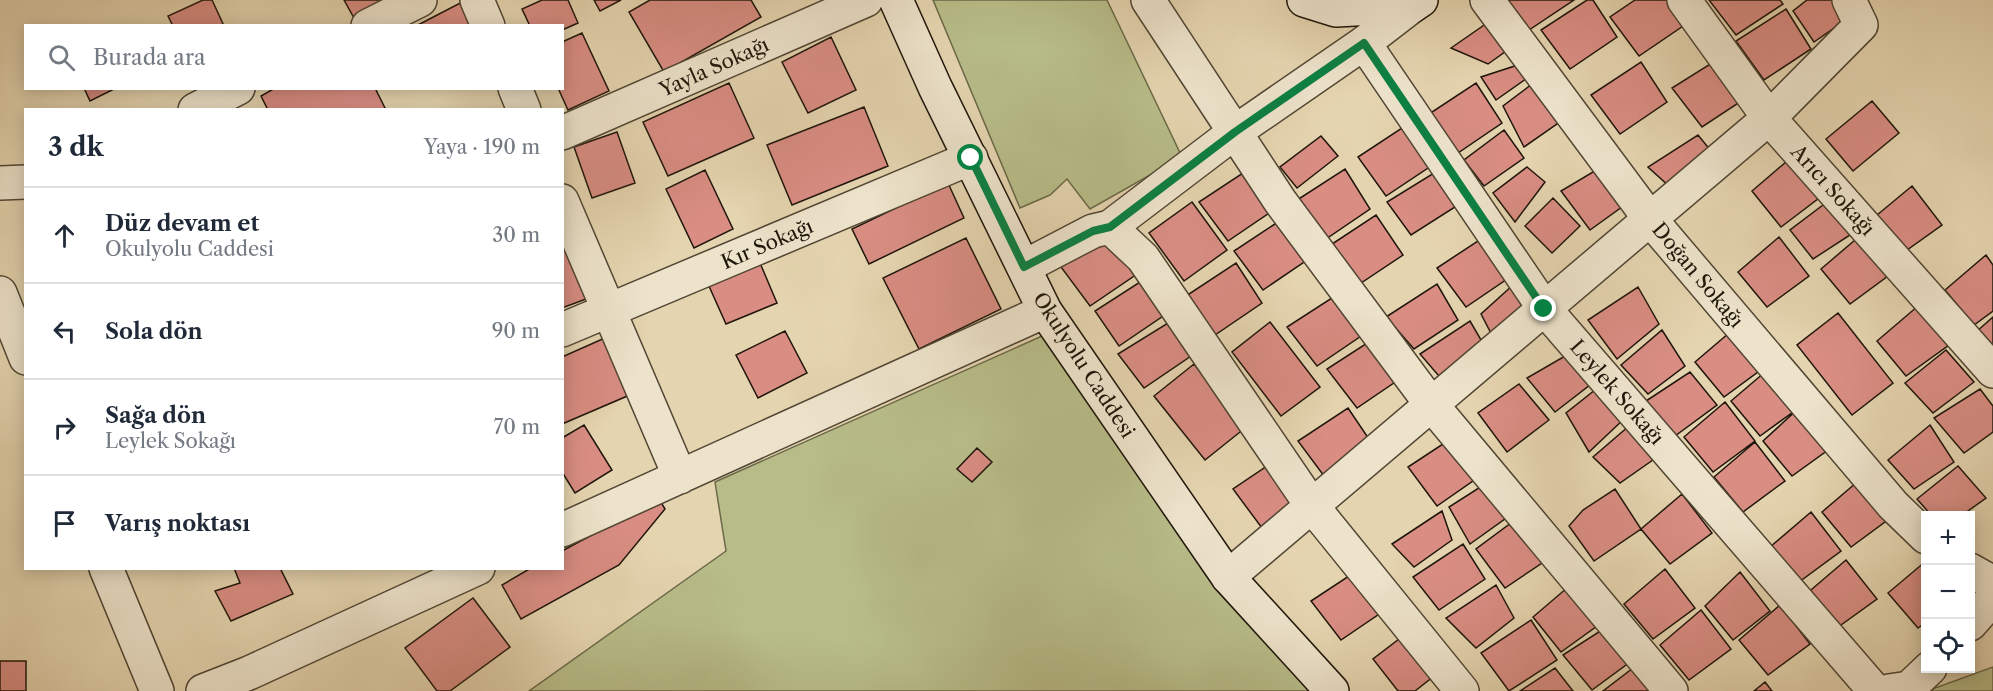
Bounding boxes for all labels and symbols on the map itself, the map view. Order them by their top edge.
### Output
street label: Yayla Sokağı [655,32,772,102]
street label: Arıcı Sokağı [1785,139,1880,240]
route start [957,144,983,170]
street label: Kır Sokağı [717,214,817,274]
street label: Doğan Sokağı [1647,218,1749,332]
street label: Okulyolu Caddesi [1028,288,1140,442]
route end [1530,295,1556,321]
street label: Leylek Sokağı [1565,335,1669,449]

